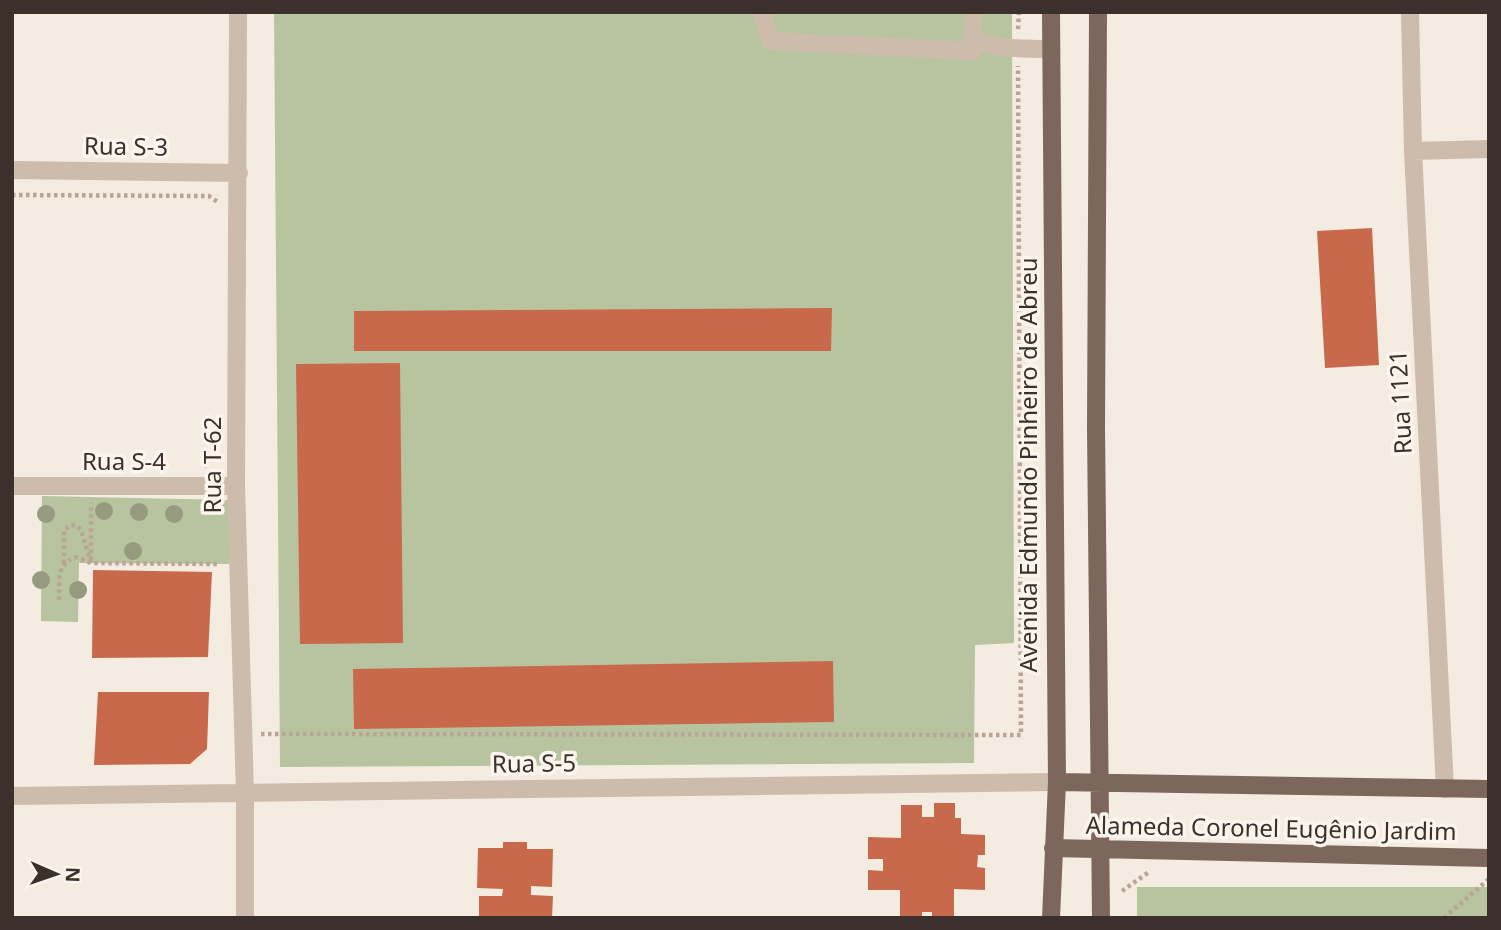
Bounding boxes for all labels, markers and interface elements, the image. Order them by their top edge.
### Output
street label: Rua S-3 [84,128,168,163]
street label: Avenida Edmundo Pinheiro de Abreu [1011,257,1044,673]
street label: Rua 1121 [1380,349,1419,455]
street label: Rua T-62 [195,416,228,514]
street label: Rua S-4 [82,444,166,477]
street label: Rua S-5 [492,745,576,780]
street label: Alameda Coronel Eugênio Jardim [1085,808,1457,847]
north arrow [21,839,91,909]
text: N [60,866,86,883]

